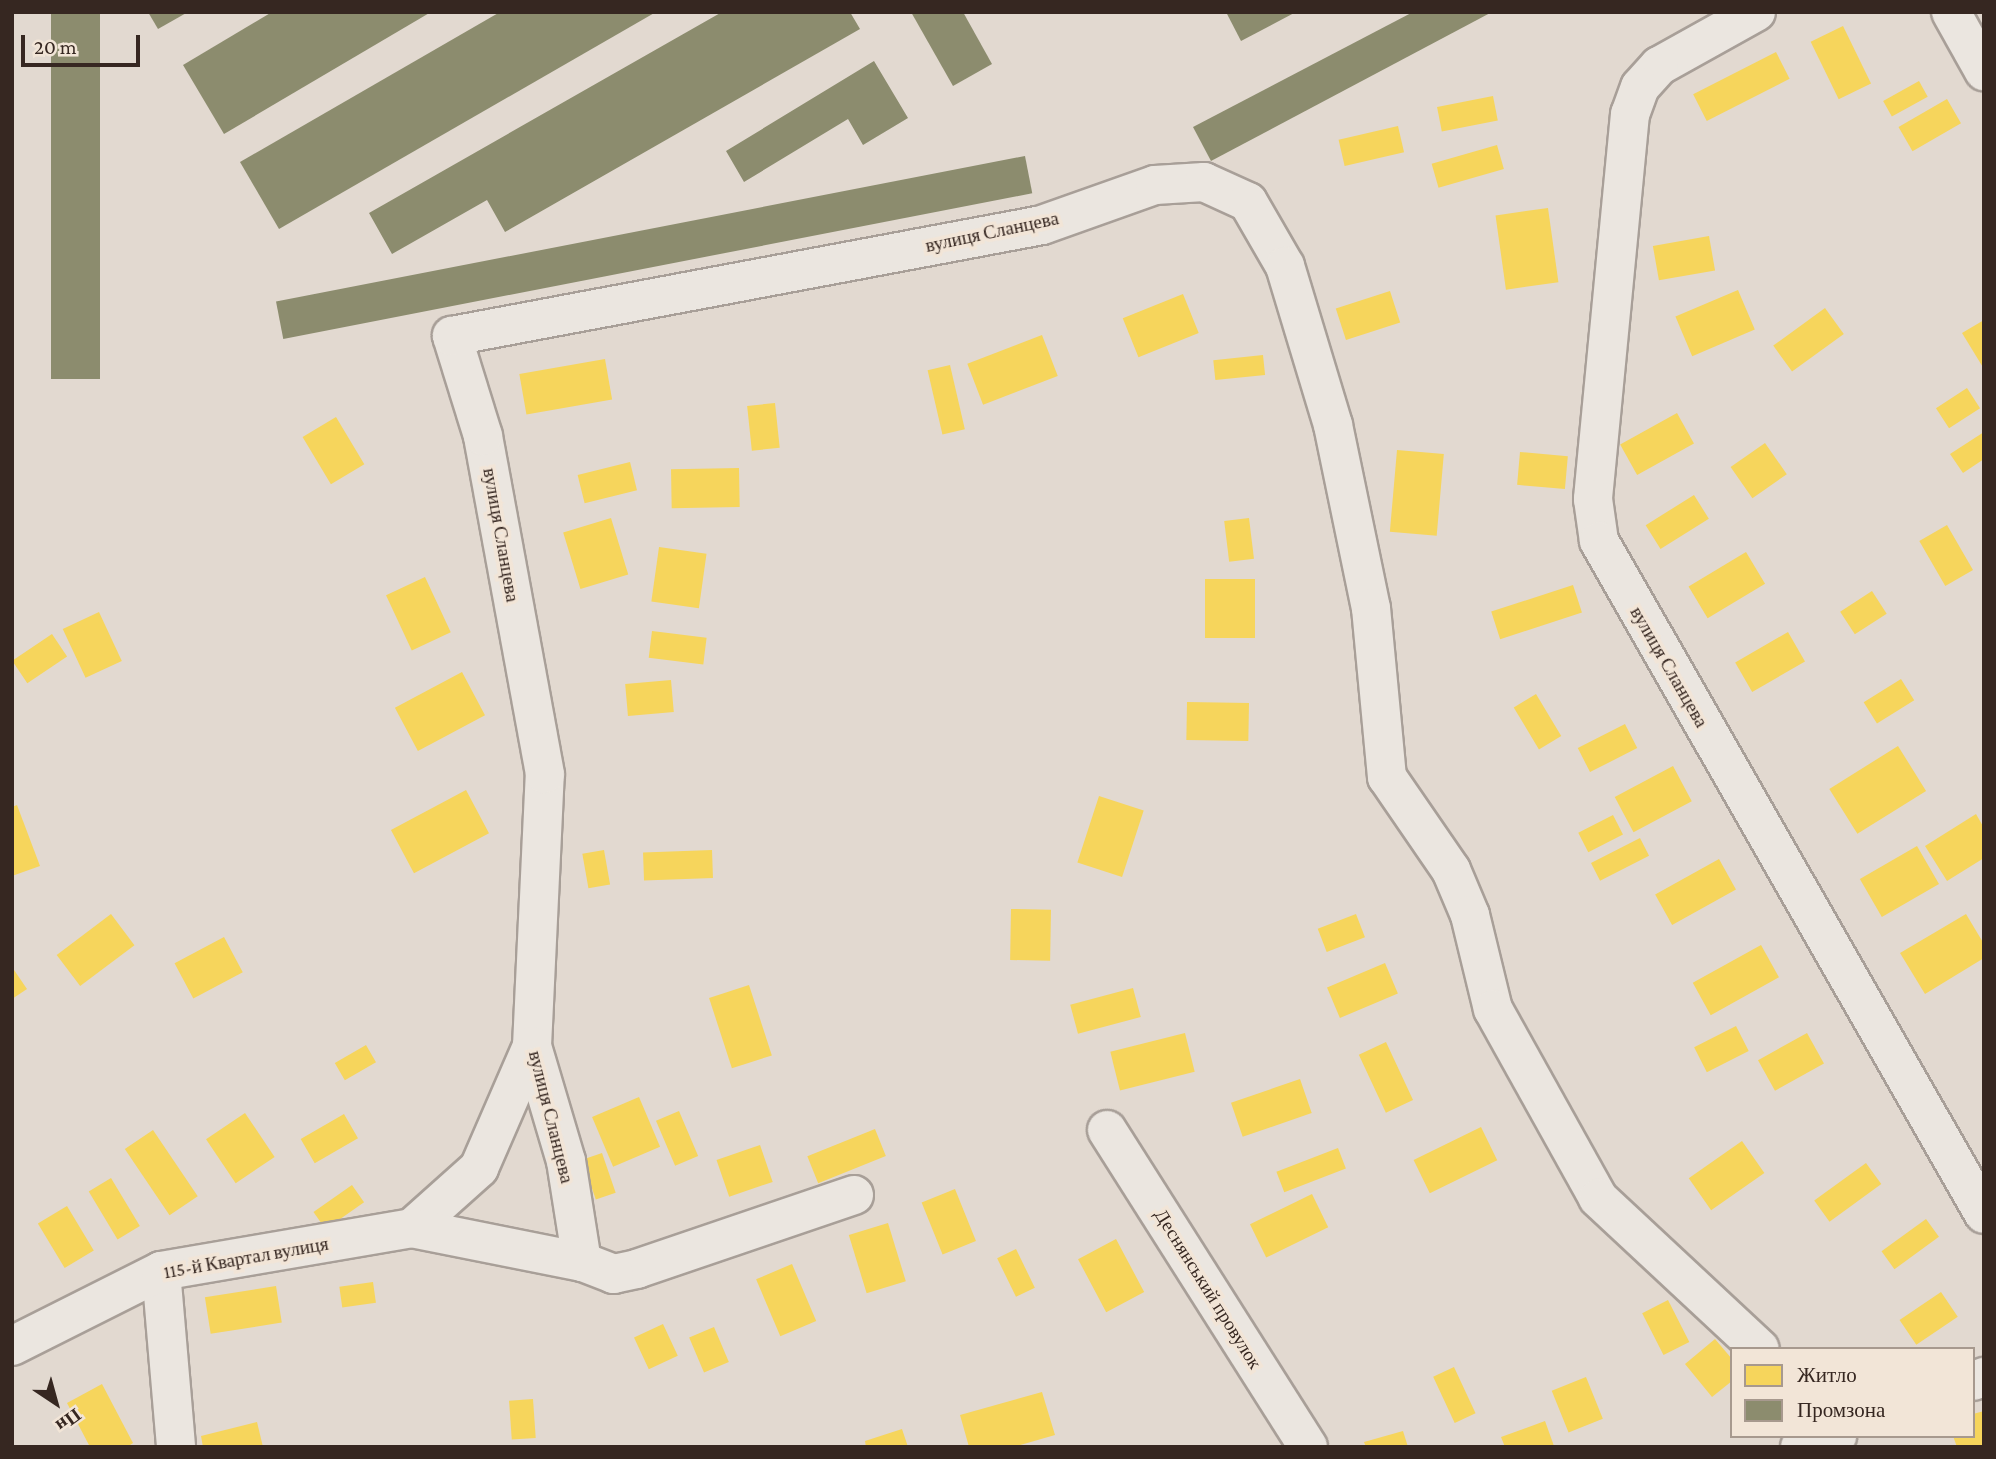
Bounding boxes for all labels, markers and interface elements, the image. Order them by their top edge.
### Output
scale bar [24,21,144,65]
text: 20 m [34,35,77,59]
street label: вулиця Сланцева [923,207,1061,257]
street label: вулиця Сланцева [478,466,524,604]
street label: вулиця Сланцева [1625,603,1713,731]
street label: вулиця Сланцева [524,1048,578,1186]
street label: Деснянський провулок [1150,1205,1266,1373]
street label: 115-й Квартал вулиця [162,1232,330,1284]
legend [1730,1347,1975,1438]
text: Житло [1797,1363,1857,1387]
north arrow [21,1368,91,1438]
text: Промзона [1797,1398,1885,1422]
text: Пн [52,1404,85,1436]

